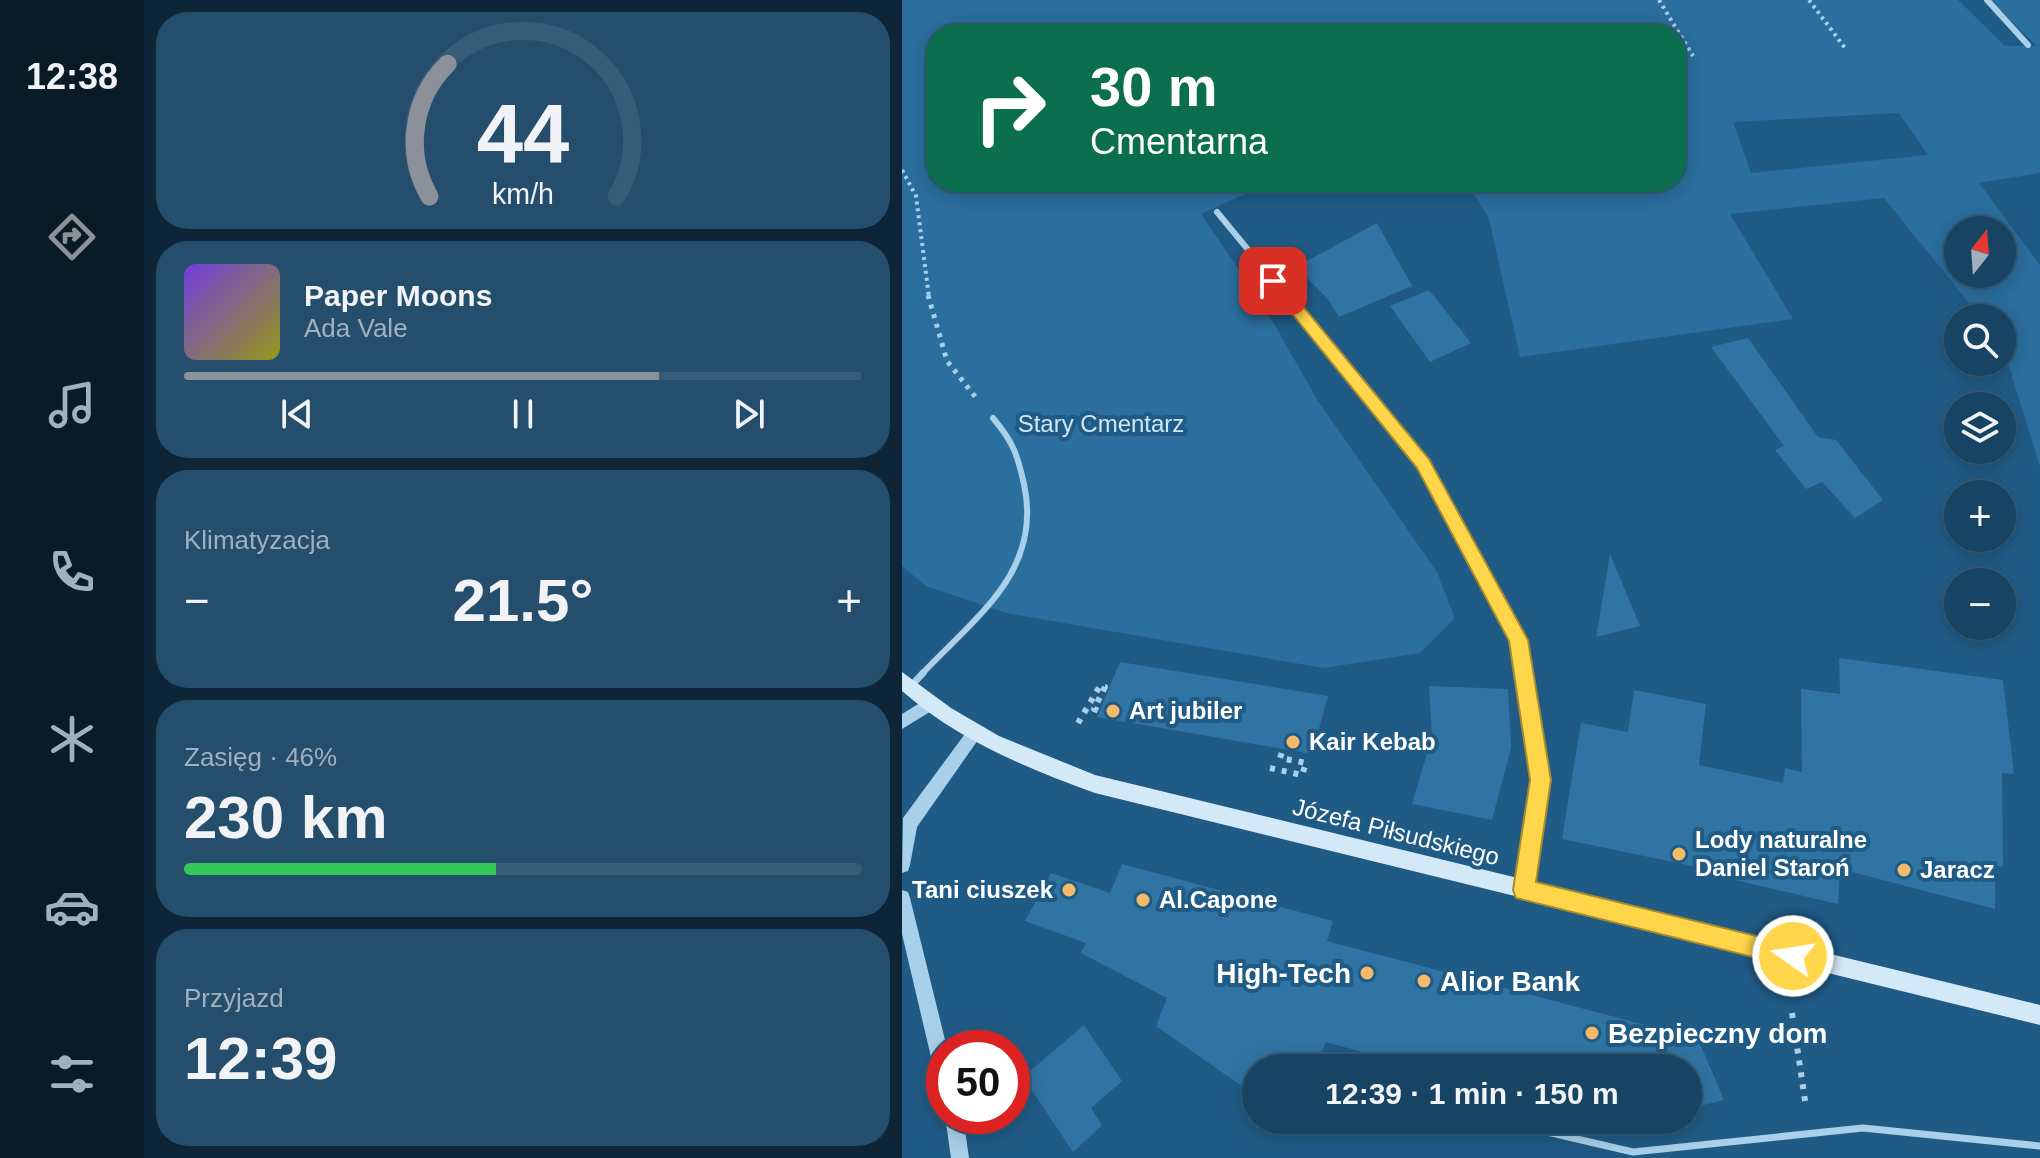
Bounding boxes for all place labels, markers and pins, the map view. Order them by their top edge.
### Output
pin [1239,247,1307,315]
place label: Art jubiler [1129,697,1242,724]
marker: Art jubiler [1104,702,1122,720]
place label: Kair Kebab [1309,728,1436,755]
marker: Kair Kebab [1284,733,1302,751]
place label: Lody naturalne Daniel Staroń [1695,826,1867,881]
marker: Lody naturalne Daniel Staroń [1670,845,1688,863]
place label: Jaracz [1920,856,1995,883]
marker: Jaracz [1895,861,1913,879]
place label: Tani ciuszek [912,876,1054,903]
marker: Tani ciuszek [1060,881,1078,899]
place label: Al.Capone [1159,886,1278,913]
marker: Al.Capone [1134,891,1152,909]
place label: High-Tech [1216,958,1351,989]
marker: High-Tech [1358,964,1376,982]
place label: Alior Bank [1440,966,1580,997]
marker: Alior Bank [1415,972,1433,990]
place label: Bezpieczny dom [1608,1018,1827,1049]
marker: Bezpieczny dom [1583,1024,1601,1042]

